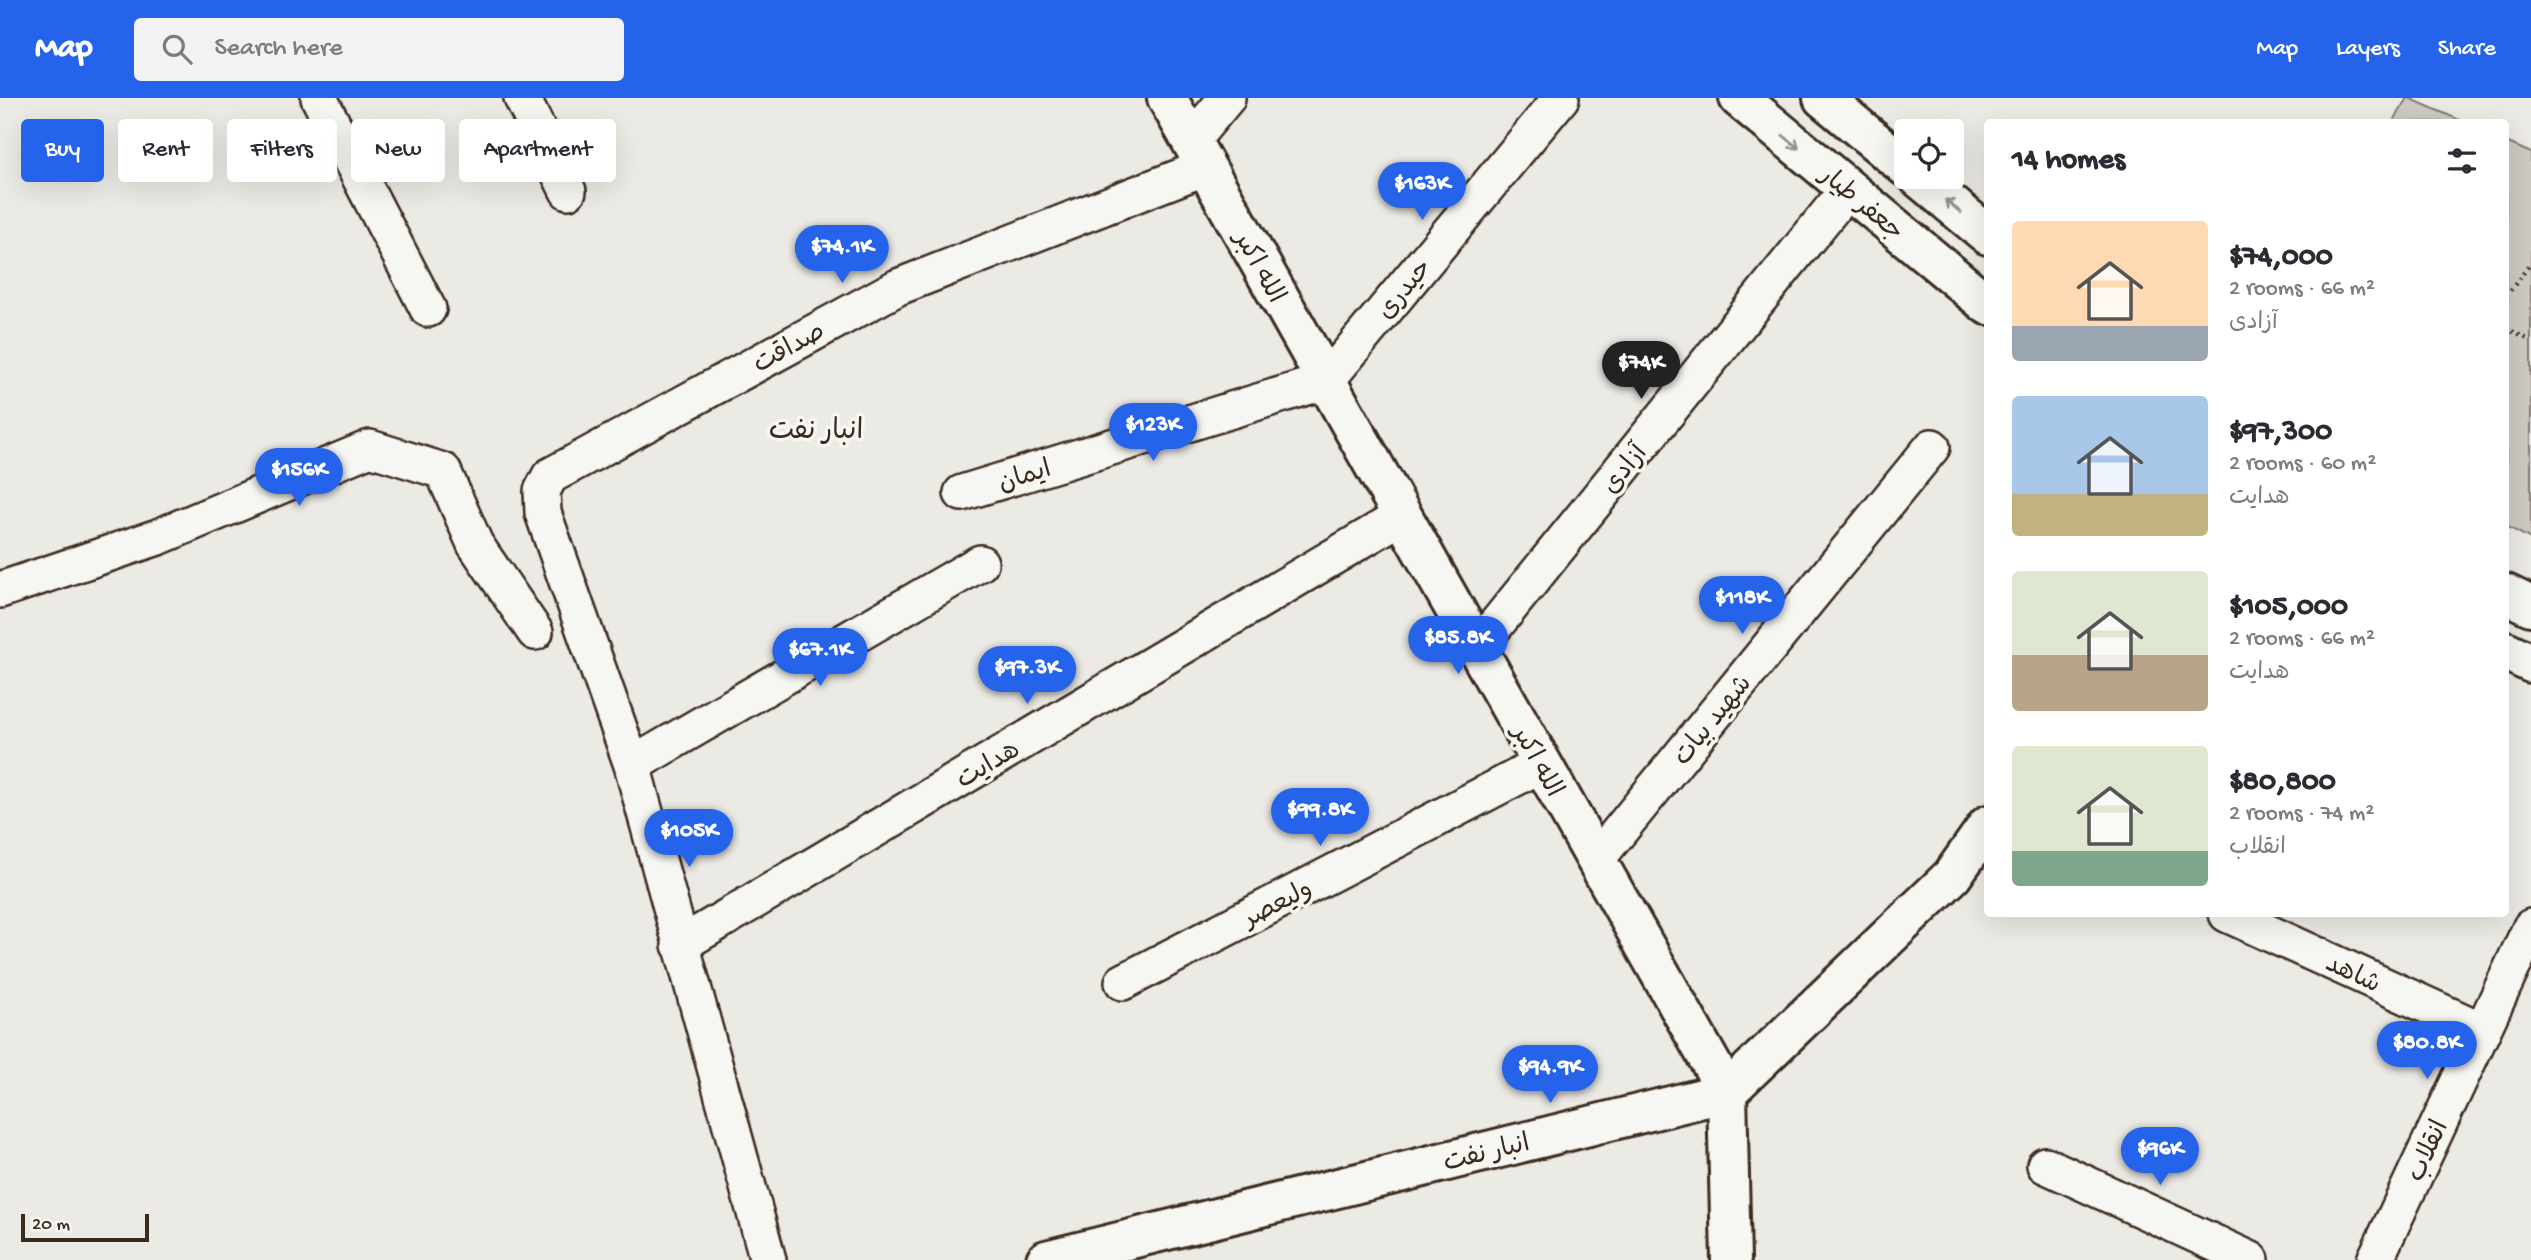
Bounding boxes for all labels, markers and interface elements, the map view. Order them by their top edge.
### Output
search box [134,18,624,81]
text: Map [35,30,92,68]
icon: search [158,30,196,68]
text: Search here [214,34,343,65]
text: Map [2256,35,2298,64]
text: Layers [2336,35,2400,64]
text: Share [2438,35,2496,64]
chip: Buy [21,119,104,182]
chip: Rent [118,119,213,182]
chip: Filters [227,119,337,182]
chip: New [351,119,445,182]
chip: Apartment [459,119,616,182]
map controls [1894,119,1964,189]
button: locate [1894,119,1964,189]
one-way arrow [1782,133,1800,149]
icon: filters [2443,142,2481,180]
text: 14 homes [2012,144,2125,179]
street label: جعفر طیار [1810,160,1908,249]
pin: $163K [1373,162,1471,222]
text: $163K [1394,171,1450,198]
one-way arrow [1944,198,1962,214]
street label: الله اکبر [1224,225,1290,310]
pin: $74.1K [785,226,899,285]
text: $74.1K [811,234,873,261]
text: $74,000 [2229,241,2333,276]
icon: home [2068,249,2152,333]
street label: حیدری [1372,254,1441,327]
text: 2 rooms · 66 m² [2229,276,2375,303]
text: آزادی [2229,310,2278,337]
street label: صداقت [749,318,831,382]
pin: $74K [1600,342,1682,401]
text: $74K [1618,350,1664,377]
pin: $123K [1104,404,1202,463]
text: $123K [1125,412,1181,439]
district label: انبار نفت [769,416,863,449]
text: $97,300 [2229,416,2332,451]
icon: home [2068,424,2152,508]
street label: آزادی [1596,437,1657,502]
pin: $156K [250,448,348,508]
text: 2 rooms · 60 m² [2229,451,2376,478]
street label: ایمان [995,456,1056,501]
text: $156K [271,457,327,484]
text: هدایت [2229,485,2290,512]
pin: $118K [1693,576,1791,636]
text: $118K [1715,585,1769,612]
text: $105,000 [2229,591,2348,626]
icon: home [2068,599,2152,683]
pin: $85.8K [1401,616,1515,676]
text: $85.8K [1424,625,1492,652]
text: 2 rooms · 66 m² [2229,626,2375,653]
pin: $67.1K [763,628,877,688]
text: $67.1K [788,637,852,664]
pin: $97.3K [970,646,1084,706]
text: $97.3K [994,655,1060,682]
text: هدایت [2229,660,2290,687]
street label: شهید بیات [1669,670,1760,773]
street label: الله اکبر [1502,719,1568,804]
street label: هدایت [952,736,1027,798]
text: $80,800 [2229,766,2336,801]
icon: home [2068,774,2152,858]
pin: $99.8K [1263,788,1377,848]
text: $99.8K [1287,797,1353,824]
text: 2 rooms · 74 m² [2229,801,2374,828]
pin: $105K [640,810,738,869]
text: $105K [660,818,718,845]
text: انقلاب [2229,835,2286,862]
street label: ولیعصر [1238,876,1319,937]
street label: شاهد [2320,950,2385,1002]
pin: $80.8K [2370,1021,2484,1081]
text: $80.8K [2393,1030,2461,1057]
pin: $94.9K [1493,1046,1607,1105]
text: $94.9K [1518,1054,1582,1081]
street label: انقلاب [2402,1116,2458,1188]
pin: $96K [2119,1128,2201,1187]
street label: انبار نفت [1441,1130,1534,1181]
text: $96K [2137,1136,2183,1163]
scale bar [21,1211,149,1243]
text: 20 m [32,1214,70,1237]

